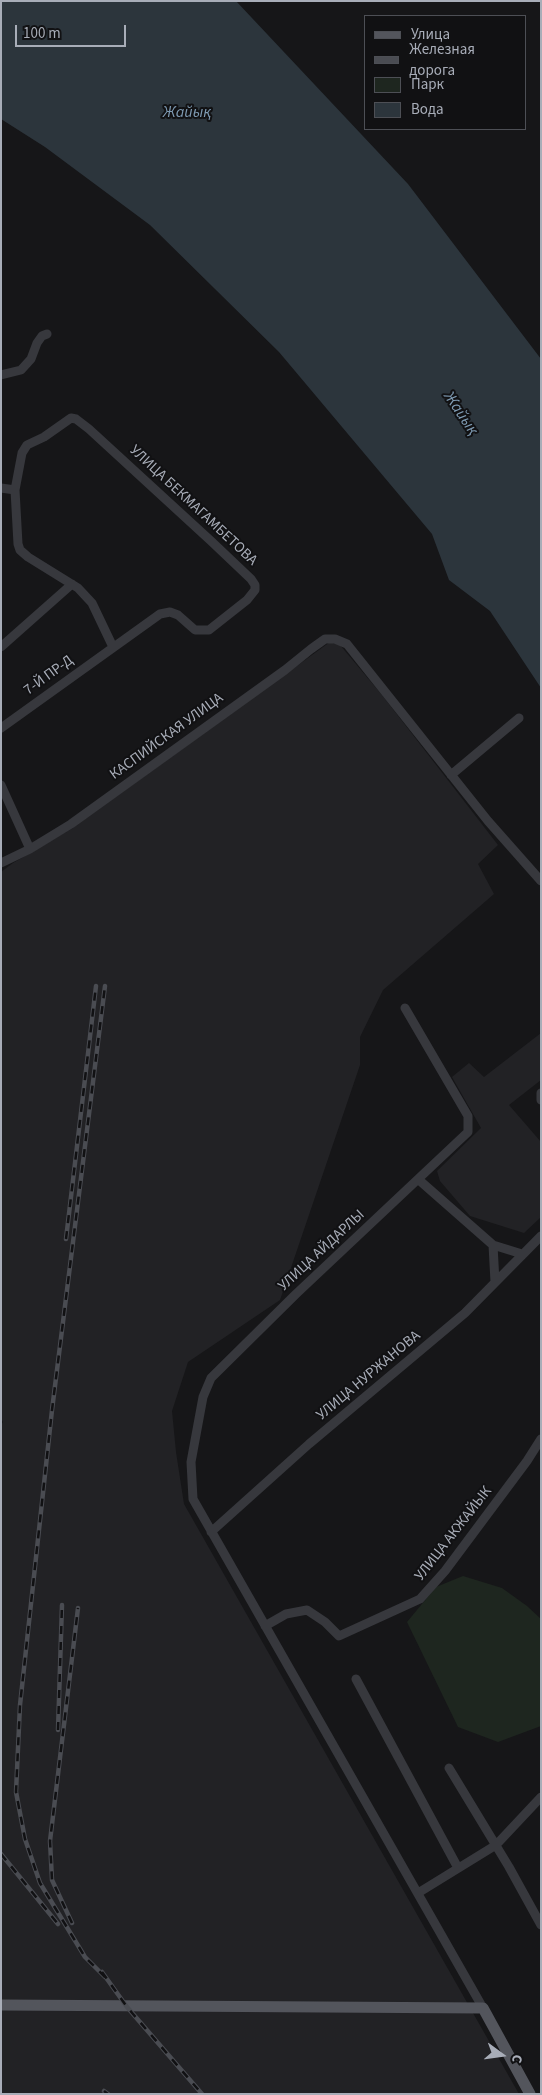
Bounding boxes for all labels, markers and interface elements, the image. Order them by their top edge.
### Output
scale bar [18,15,129,47]
legend [364,15,527,130]
text: 100 m [23,23,61,44]
text: Улица [411,24,450,45]
text: Железная дорога [409,39,475,81]
text: Парк [411,74,444,95]
text: Вода [411,99,444,120]
water label: Жайық [163,103,211,123]
water label: Жайық [438,389,482,439]
street label: УЛИЦА БЕКМАГАМБЕТОВА [125,442,261,570]
street label: 7-Й ПР-Д [21,652,77,700]
street label: КАСПИЙСКАЯ УЛИЦА [107,690,227,784]
street label: УЛИЦА АЙДАРЛЫ [275,1206,369,1296]
street label: УЛИЦА НУРЖАНОВА [313,1327,425,1425]
street label: УЛИЦА АКЖАЙЫК [412,1483,496,1585]
north arrow [477,2030,527,2080]
text: С [506,2052,527,2065]

